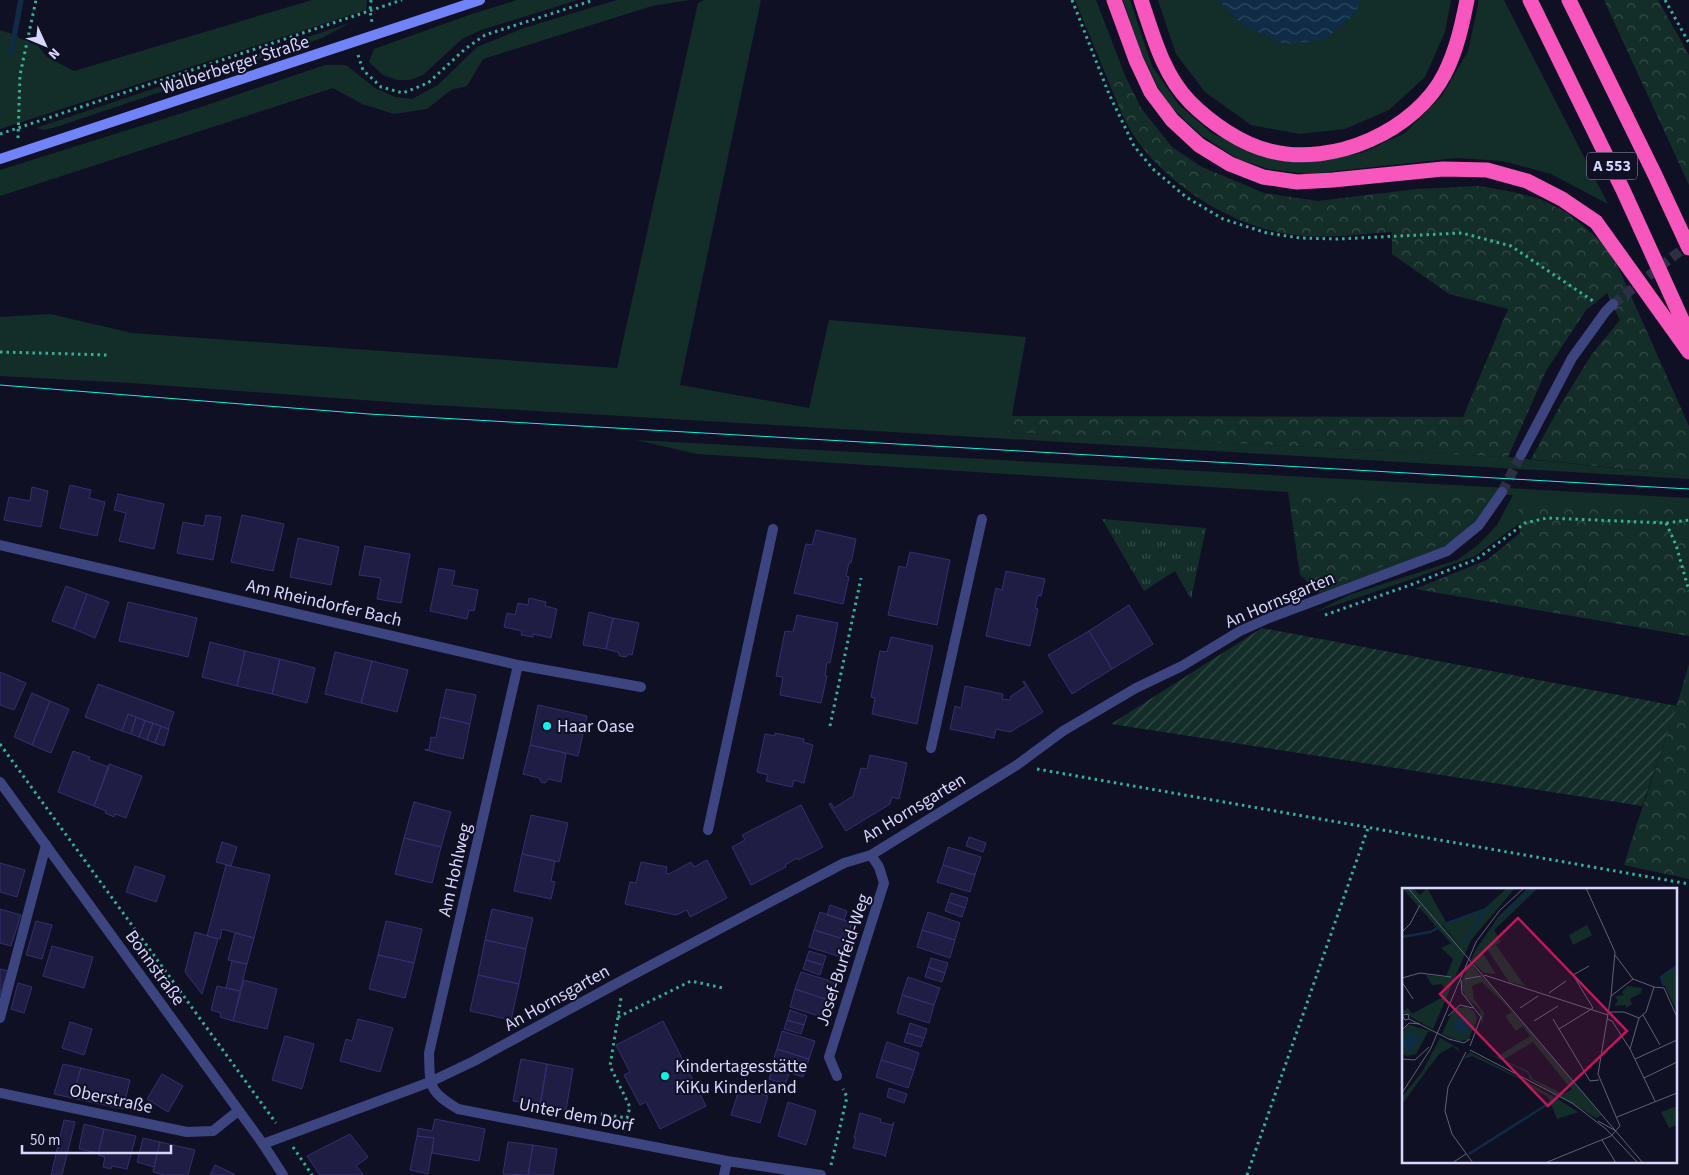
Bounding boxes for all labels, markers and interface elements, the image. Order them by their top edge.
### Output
north arrow [20,20,70,70]
street label: Walberberger Straße [158,29,312,101]
text: N [43,43,64,64]
road number: A 553 [1587,153,1637,180]
street label: An Hornsgarten [1221,566,1339,634]
street label: Am Rheindorfer Bach [244,573,404,633]
place label: Haar Oase [557,714,634,739]
marker: Haar Oase [541,720,553,732]
street label: An Hornsgarten [857,767,971,849]
street label: Am Hohlweg [432,821,478,919]
inset map [1402,888,1676,1162]
street label: Josef-Burfeid-Weg [810,891,876,1029]
street label: Bonnstraße [119,925,191,1011]
street label: An Hornsgarten [500,959,614,1037]
place label: Kindertagesstätte KiKu Kinderland [675,1054,807,1100]
marker: Kindertagesstätte KiKu Kinderland [659,1070,671,1082]
street label: Oberstraße [67,1078,155,1120]
street label: Unter dem Dorf [517,1092,636,1138]
scale bar [22,1122,171,1154]
text: 50 m [30,1130,60,1151]

